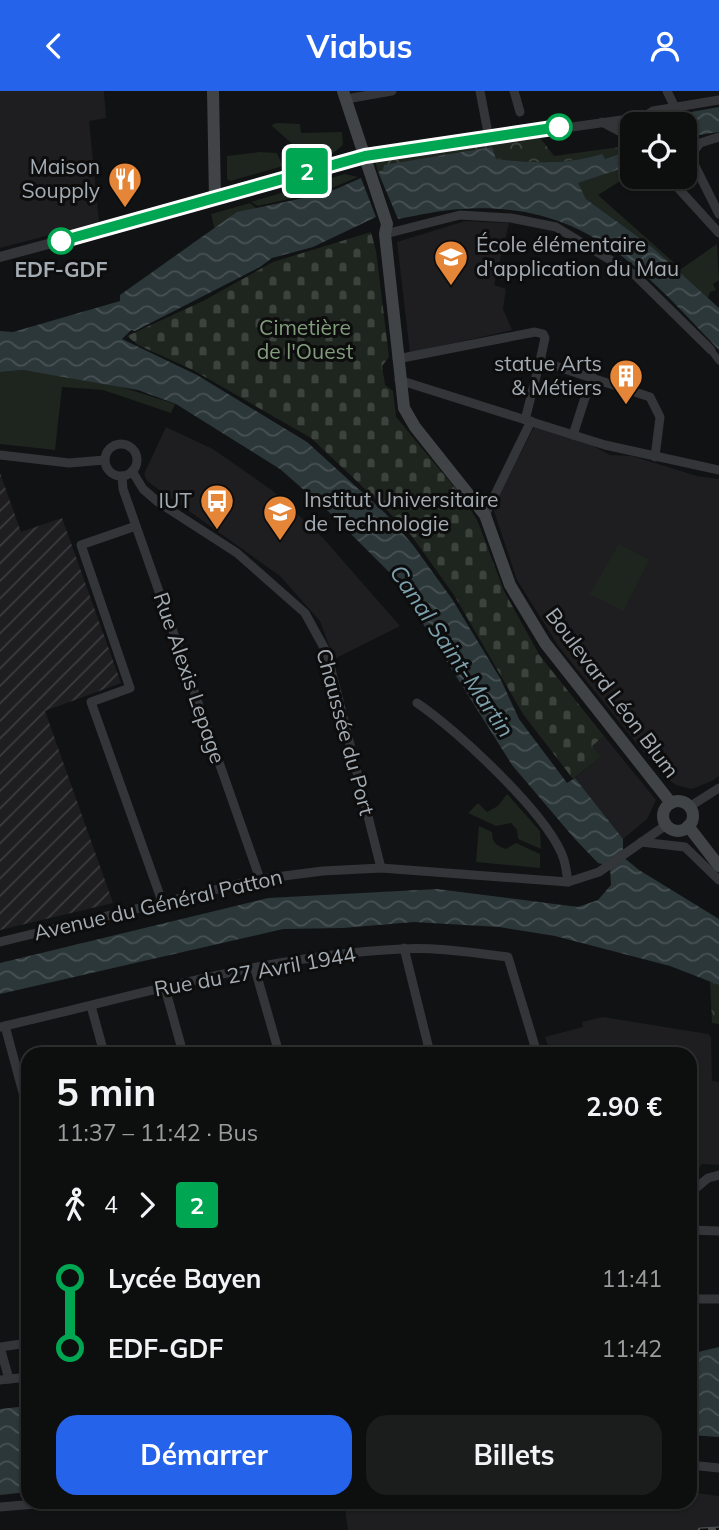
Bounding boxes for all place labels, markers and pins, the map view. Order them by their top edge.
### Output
unlabelled marker [546,114,572,140]
place label: Maison Soupply [21,153,100,203]
restaurant icon: Maison Soupply [106,160,144,209]
marker: EDF-GDF [48,228,74,254]
place label: École élémentaire d'application du Mau [476,231,679,281]
school or university icon: École élémentaire d'application du Mau [432,238,470,287]
place label: EDF-GDF [14,256,108,282]
place label: statue Arts & Métiers [494,350,602,400]
building icon: statue Arts & Métiers [607,357,645,406]
bus stop icon: IUT [198,482,236,531]
place label: Institut Universitaire de Technologie [304,486,499,536]
place label: IUT [159,487,192,513]
school or university icon: Institut Universitaire de Technologie [261,493,299,542]

